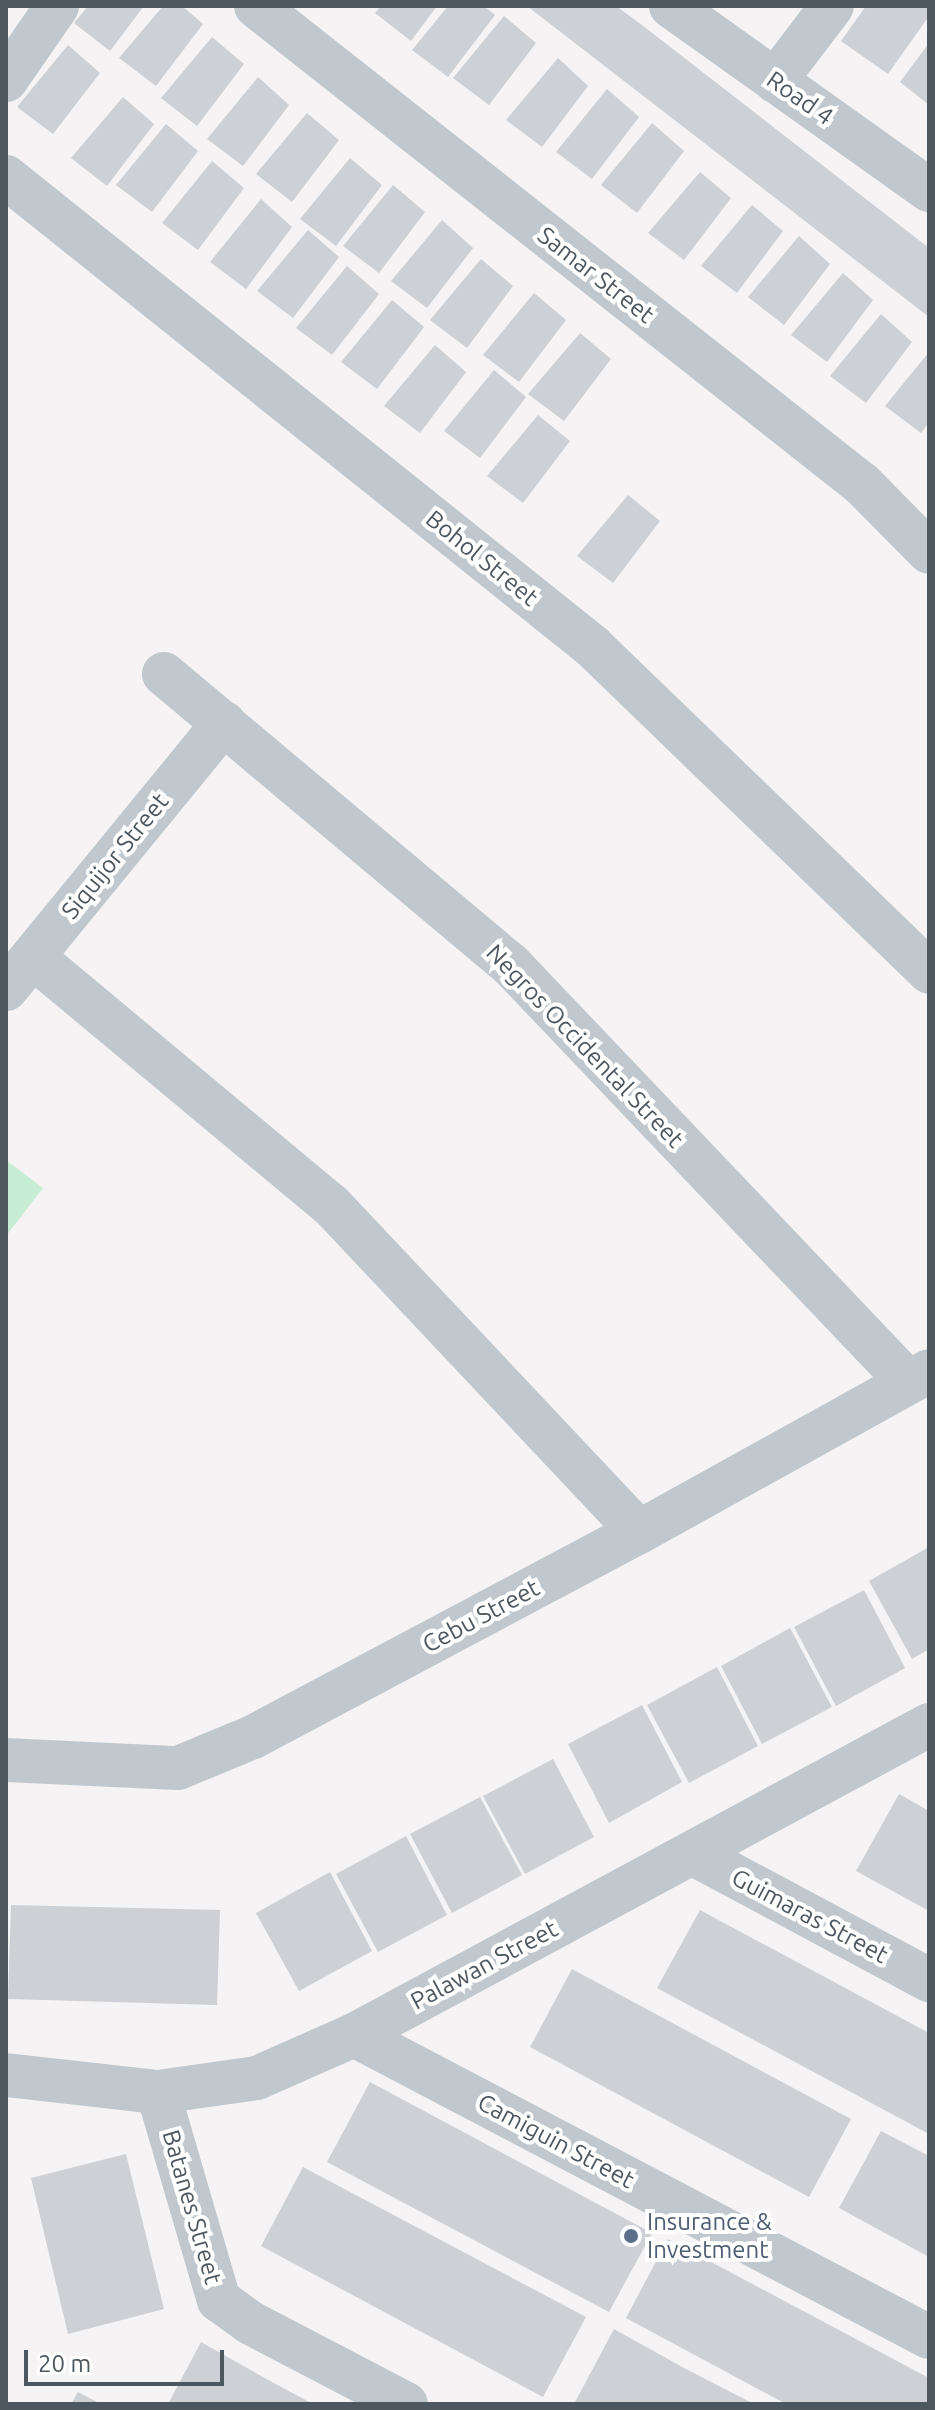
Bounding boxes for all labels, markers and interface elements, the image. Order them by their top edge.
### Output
street label: Road 4 [761,65,839,131]
street label: Samar Street [532,221,660,329]
street label: Bohol Street [420,504,544,612]
street label: Siquijor Street [56,787,174,925]
street label: Negros Occidental Street [480,938,690,1154]
street label: Cebu Street [418,1573,544,1659]
street label: Guimaras Street [727,1863,893,1969]
street label: Palawan Street [406,1914,562,2016]
street label: Camiguin Street [473,2088,639,2194]
street label: Batanes Street [156,2127,228,2287]
place label: Insurance & Investment [647,2208,772,2264]
marker: Insurance & Investment [622,2227,640,2245]
scale bar [28,2334,228,2384]
text: 20 m [38,2350,91,2377]

